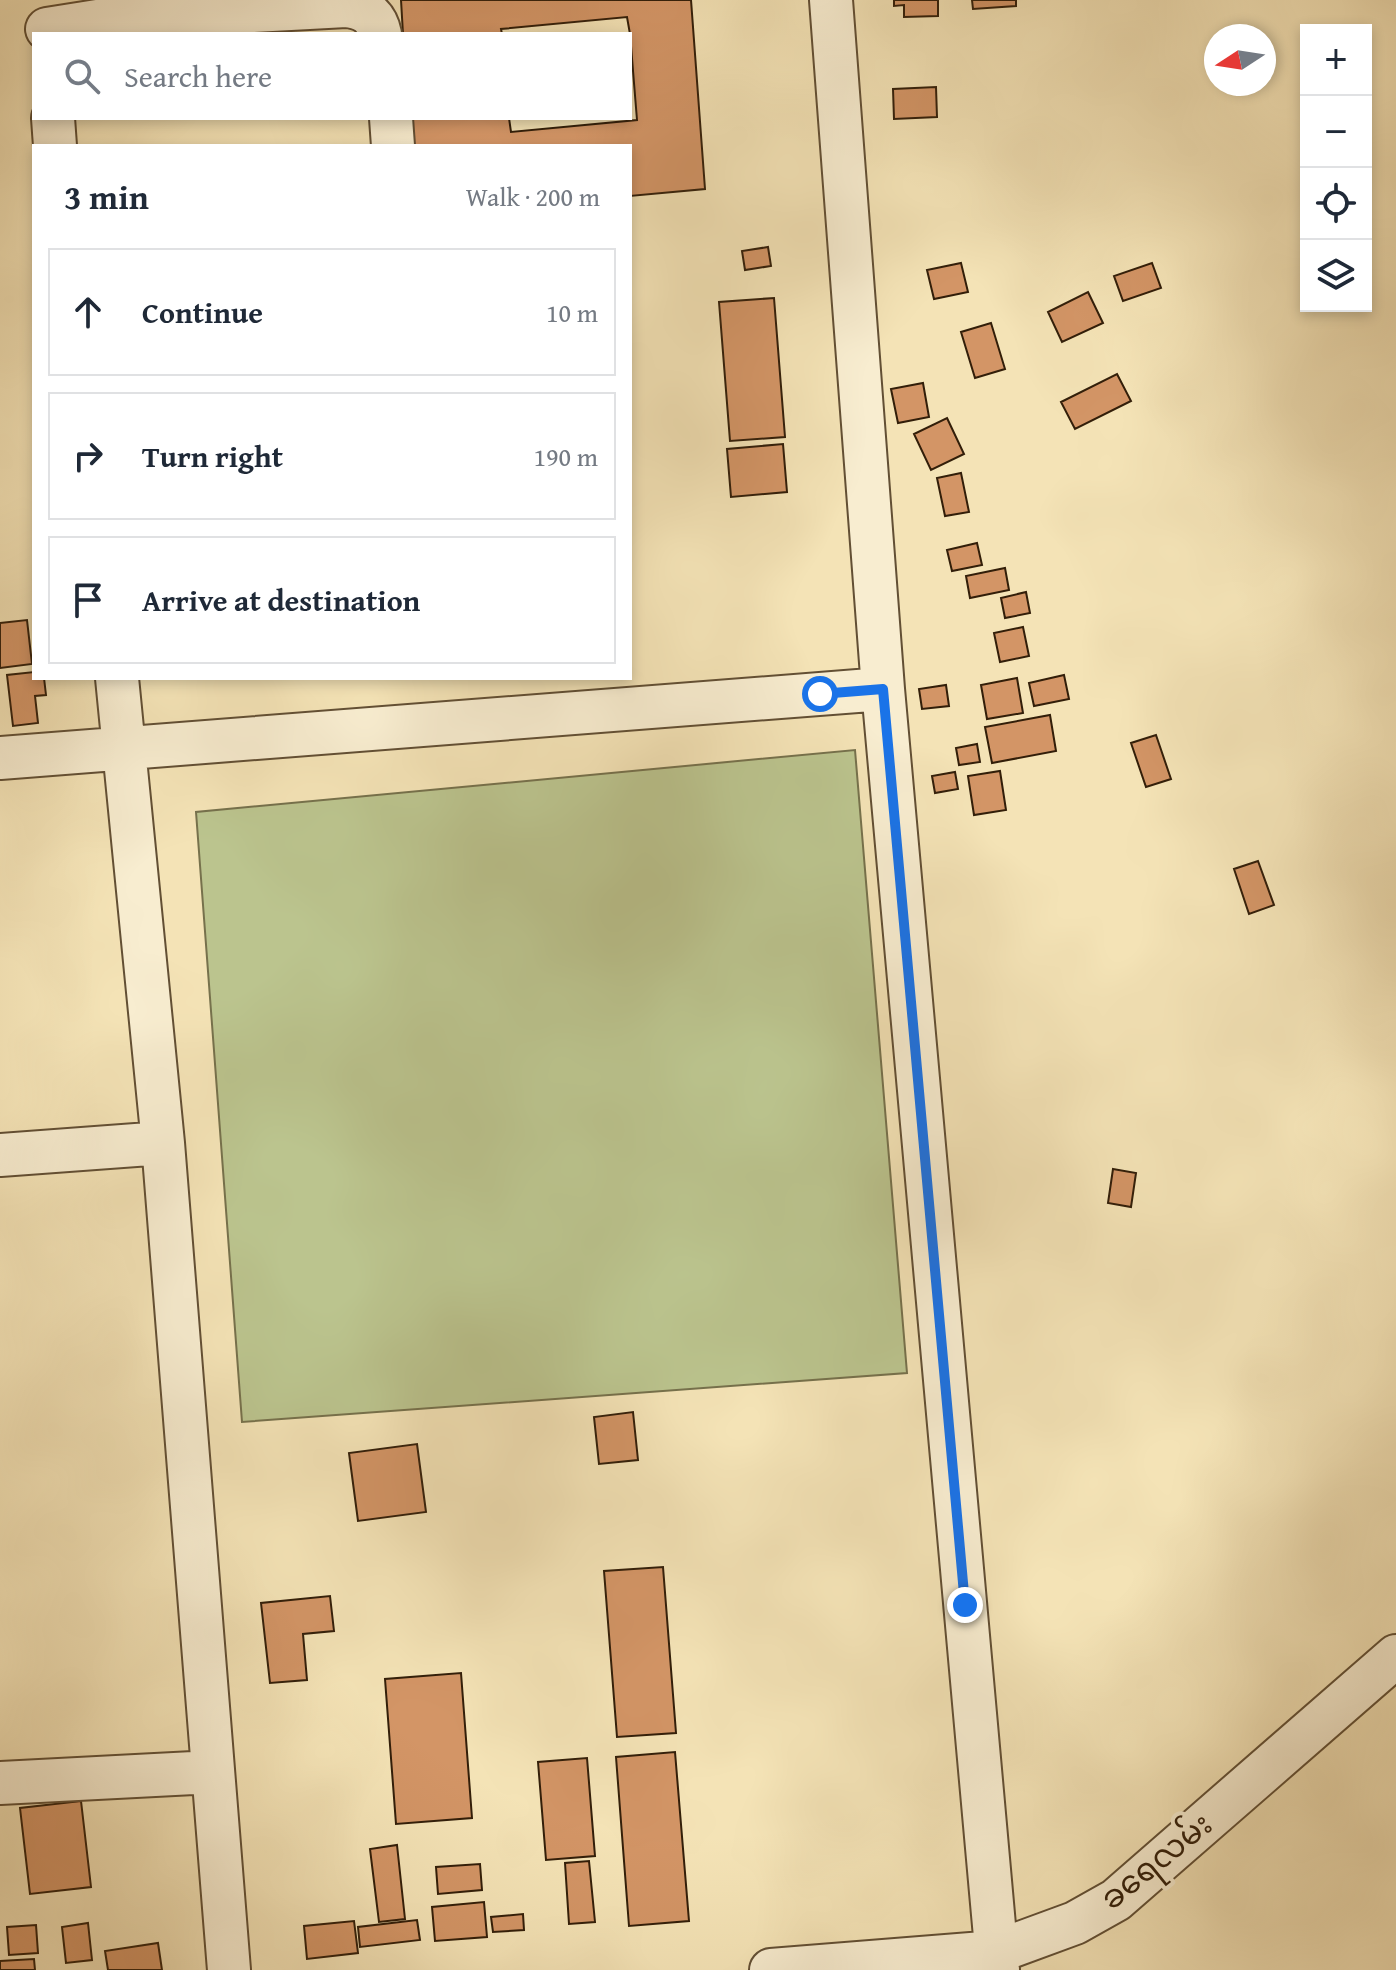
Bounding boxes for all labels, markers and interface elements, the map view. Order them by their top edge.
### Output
north arrow [1204,24,1276,96]
map controls [1300,24,1372,312]
button: + [1300,24,1372,96]
search box [32,32,632,120]
icon: search [60,54,104,98]
text: Search here [124,54,272,98]
button: − [1300,96,1372,168]
button: locate [1300,168,1372,240]
text: 3 min [64,172,149,221]
text: Walk · 200 m [466,177,600,216]
button: layers [1300,240,1372,312]
icon: ahead [66,290,110,334]
text: Continue [142,290,263,334]
text: 10 m [546,293,598,332]
icon: right [66,434,110,478]
text: Turn right [142,434,283,478]
text: 190 m [533,437,598,476]
icon: arrive [66,578,110,622]
text: Arrive at destination [142,578,420,622]
route start [802,676,838,712]
route end [947,1587,983,1623]
street label: ခရေလမ်း [1090,1801,1224,1923]

